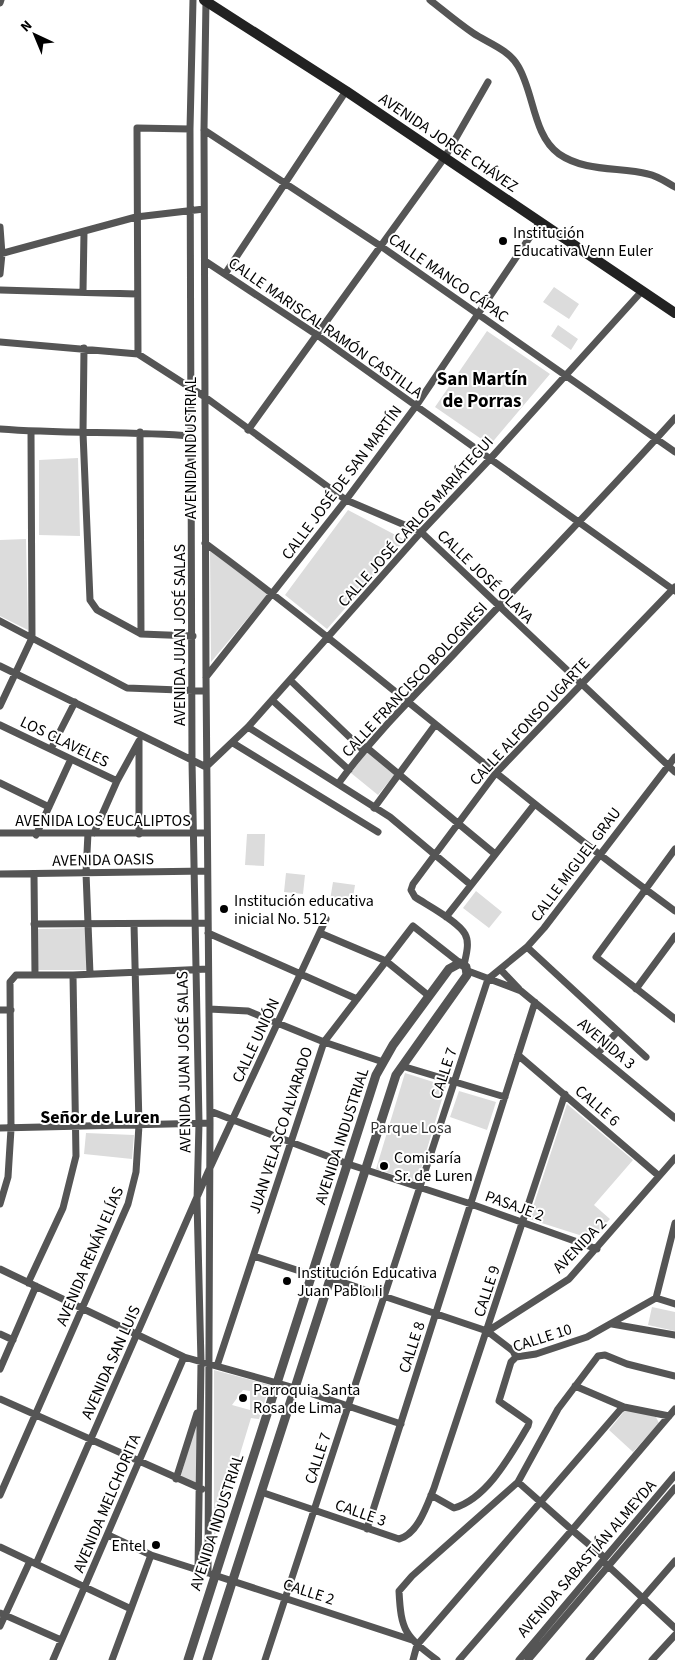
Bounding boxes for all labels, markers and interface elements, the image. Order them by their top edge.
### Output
north arrow [10,10,60,60]
text: N [16,16,37,37]
street label: AVENIDA JORGE CHÁVEZ [375,88,522,198]
place label: Institución Educativa Venn Euler [513,222,653,262]
street label: CALLE MANCO CÁPAC [384,228,513,328]
marker: Institución Educativa Venn Euler [497,235,509,247]
street label: CALLE MARISCAL RAMÓN CASTILLA [224,252,427,404]
district label: San Martín de Porras [437,366,527,415]
street label: AVENIDA INDUSTRIAL [180,377,202,519]
street label: CALLE JOSÉ DE SAN MARTÍN [276,401,407,564]
street label: CALLE JOSÉ CARLOS MARIÁTEGUI [333,431,499,612]
street label: CALLE JOSÉ OLAYA [432,525,539,629]
street label: AVENIDA JUAN JOSÉ SALAS [169,544,191,726]
street label: CALLE FRANCISCO BOLOGNESI [337,597,493,762]
street label: CALLE ALFONSO UGARTE [465,653,595,790]
street label: LOS CLAVELES [16,711,113,773]
street label: CALLE MIGUEL GRAU [525,803,626,926]
street label: AVENIDA LOS EUCALIPTOS [15,810,191,832]
street label: AVENIDA OASIS [52,848,154,872]
place label: Institución educativa inicial No. 512 [234,890,374,930]
marker: Institución educativa inicial No. 512 [218,903,230,915]
street label: AVENIDA JUAN JOSÉ SALAS [171,971,197,1153]
street label: CALLE UNIÓN [227,995,285,1086]
street label: AVENIDA 3 [573,1013,640,1074]
street label: JUAN VELASCO ALVARADO [244,1044,318,1217]
street label: CALLE 7 [425,1045,463,1102]
street label: AVENIDA INDUSTRIAL [309,1065,374,1207]
street label: CALLE 6 [570,1080,625,1131]
district label: Señor de Luren [40,1105,160,1130]
park label: Parque Losa [370,1117,452,1139]
place label: Comisaría Sr. de Luren [394,1147,473,1187]
marker: Comisaría Sr. de Luren [378,1160,390,1172]
street label: AVENIDA RENÁN ELÍAS [51,1183,129,1329]
street label: PASAJE 2 [482,1185,547,1227]
street label: AVENIDA 2 [548,1213,612,1278]
place label: Institución Educativa Juan Pablo Ii [297,1262,437,1302]
street label: CALLE 9 [468,1263,506,1320]
marker: Institución Educativa Juan Pablo Ii [281,1275,293,1287]
street label: AVENIDA SAN LUIS [76,1302,146,1423]
street label: CALLE 10 [510,1318,575,1358]
street label: CALLE 8 [393,1319,431,1376]
place label: Parroquia Santa Rosa de Lima [253,1379,360,1419]
marker: Parroquia Santa Rosa de Lima [237,1392,249,1404]
street label: AVENIDA MELCHORITA [68,1430,146,1576]
street label: CALLE 7 [299,1430,337,1487]
street label: AVENIDA INDUSTRIAL [184,1451,249,1593]
street label: AVENIDA SABASTIÁN ALMEYDA [512,1475,662,1642]
street label: CALLE 3 [332,1494,389,1532]
place label: Entel [112,1535,146,1557]
marker: Entel [150,1539,162,1551]
street label: CALLE 2 [280,1573,337,1611]

